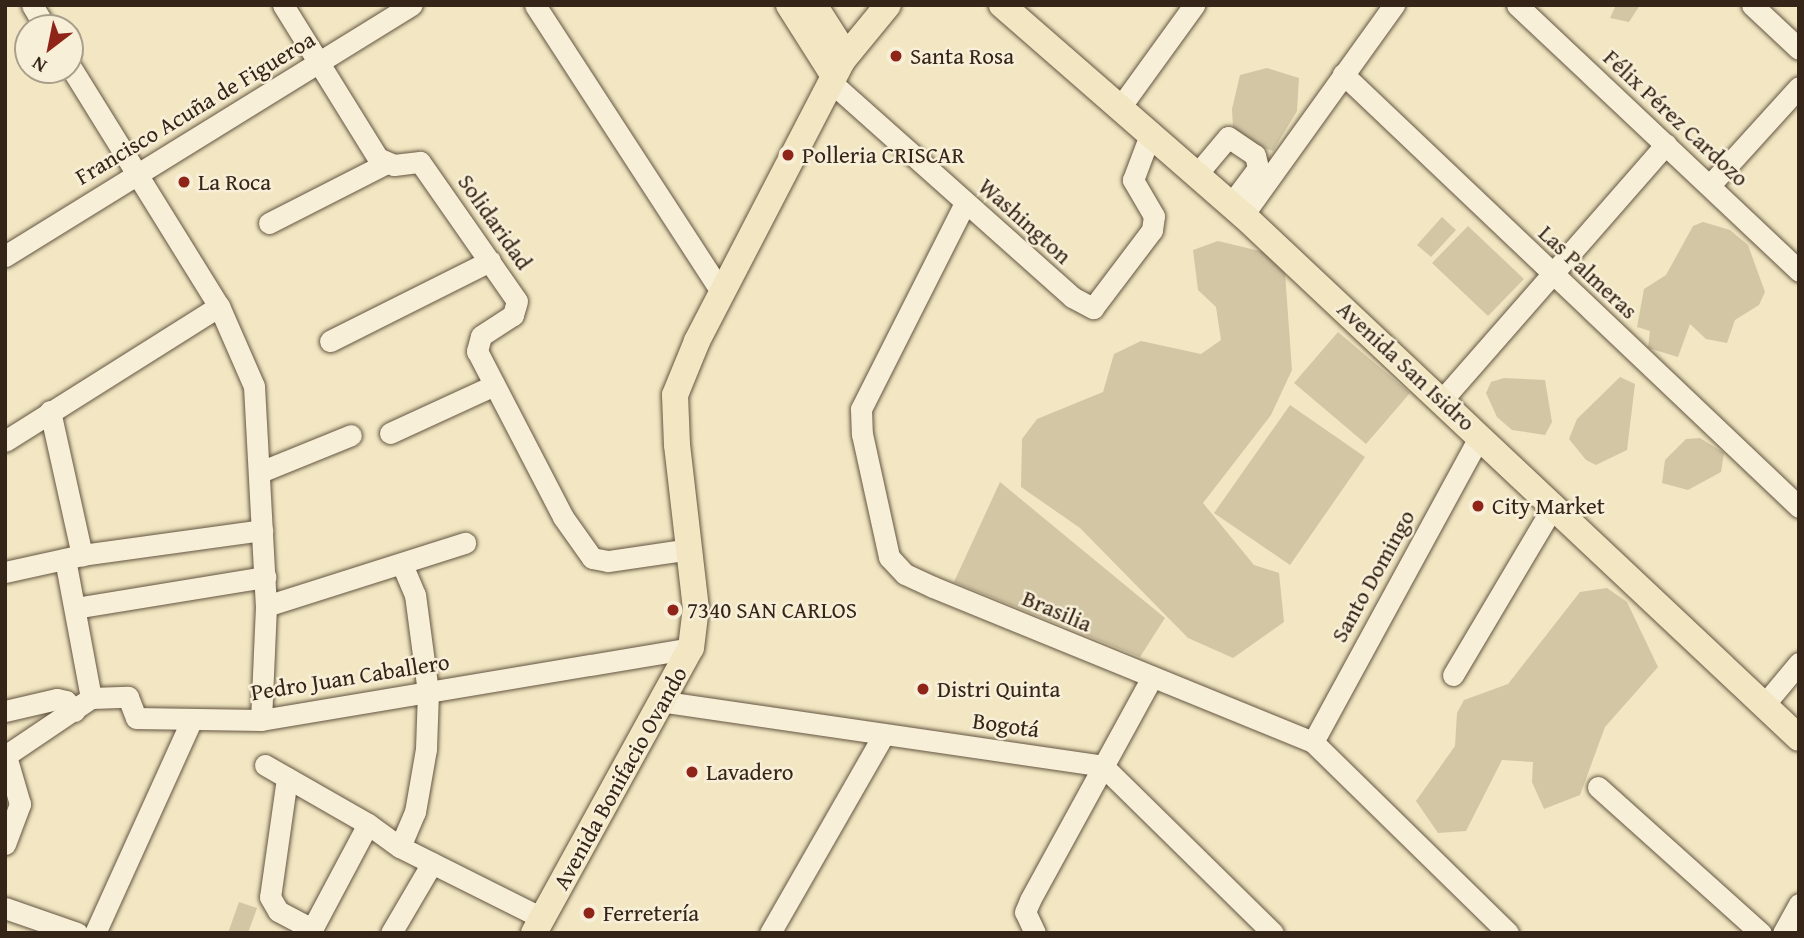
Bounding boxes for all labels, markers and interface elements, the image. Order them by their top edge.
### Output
north arrow [14,14,84,84]
street label: Francisco Acuña de Figueroa [70,25,320,191]
place label: Santa Rosa [910,42,1014,70]
street label: Félix Pérez Cardozo [1598,44,1754,192]
marker: Santa Rosa [888,48,904,64]
text: N [26,50,52,80]
place label: Polleria CRISCAR [802,141,965,169]
marker: Polleria CRISCAR [780,147,796,163]
place label: La Roca [198,168,271,196]
street label: Solidaridad [452,169,538,275]
street label: Washington [973,172,1077,270]
marker: La Roca [176,174,192,190]
street label: Las Palmeras [1533,219,1643,325]
street label: Avenida San Isidro [1332,295,1480,437]
place label: City Market [1492,492,1605,520]
marker: City Market [1470,498,1486,514]
street label: Santo Domingo [1325,505,1421,647]
street label: Brasilia [1018,584,1096,638]
place label: 7340 SAN CARLOS [687,596,857,624]
marker: 7340 SAN CARLOS [665,602,681,618]
street label: Pedro Juan Caballero [249,648,451,706]
street label: Avenida Bonifacio Ovando [547,662,693,894]
place label: Distri Quinta [937,675,1060,703]
marker: Distri Quinta [915,681,931,697]
street label: Bogotá [971,707,1041,743]
place label: Lavadero [706,758,794,786]
marker: Lavadero [684,764,700,780]
place label: Ferretería [603,899,699,927]
marker: Ferretería [581,905,597,921]

